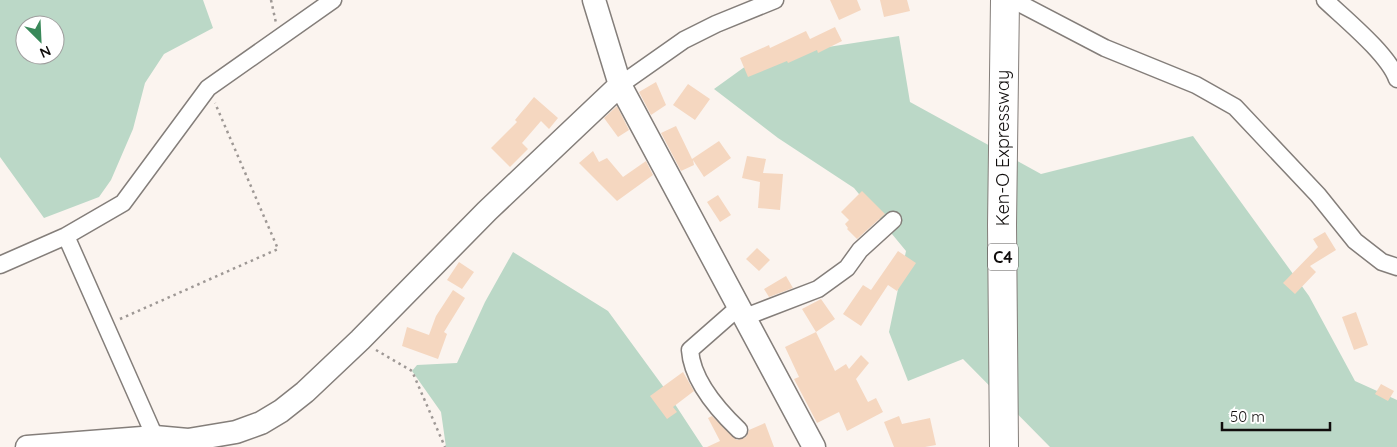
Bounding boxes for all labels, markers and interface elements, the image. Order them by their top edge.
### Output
north arrow [15,15,65,65]
text: N [37,42,54,62]
street label: Ken-O Expressway [991,70,1014,226]
road number: C4 [988,243,1018,270]
scale bar [1222,400,1330,432]
text: 50 m [1230,407,1265,426]

